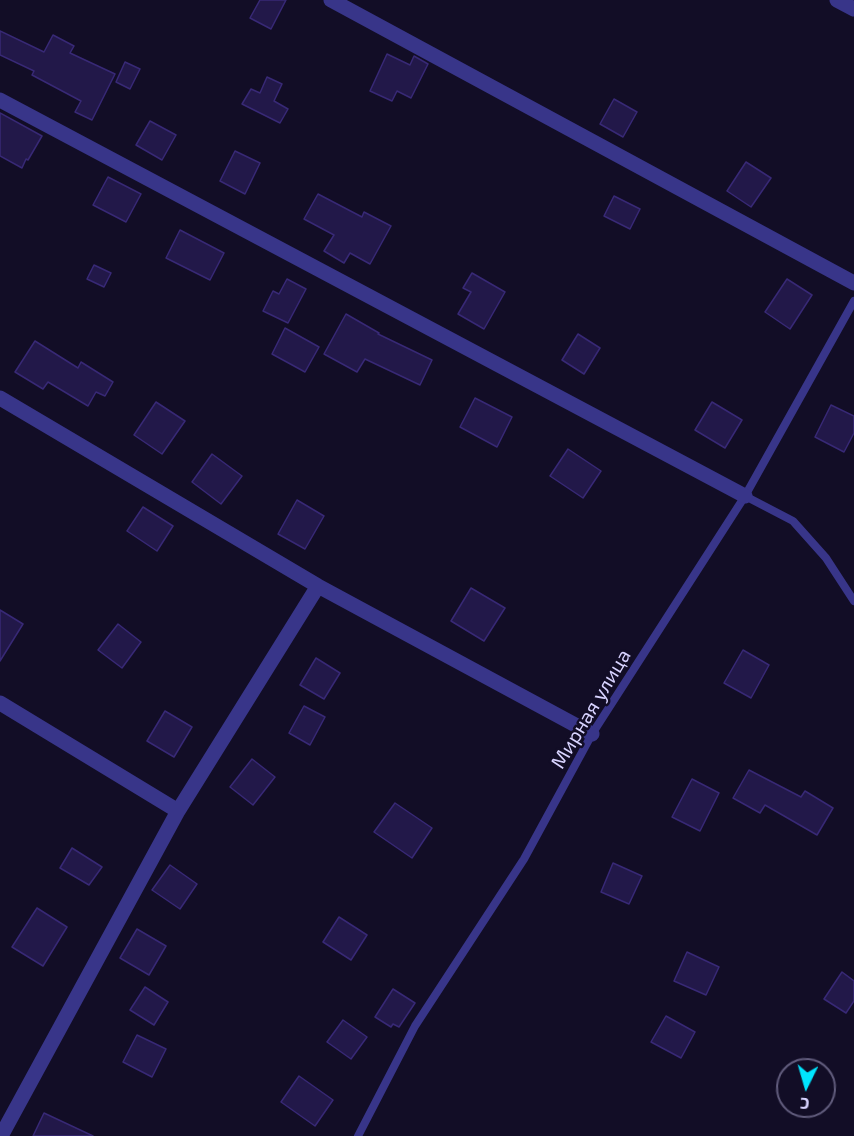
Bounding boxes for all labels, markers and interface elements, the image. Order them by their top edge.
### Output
street label: Мирная улица [546,645,636,773]
north arrow [776,1058,836,1118]
text: С [799,1095,810,1114]

